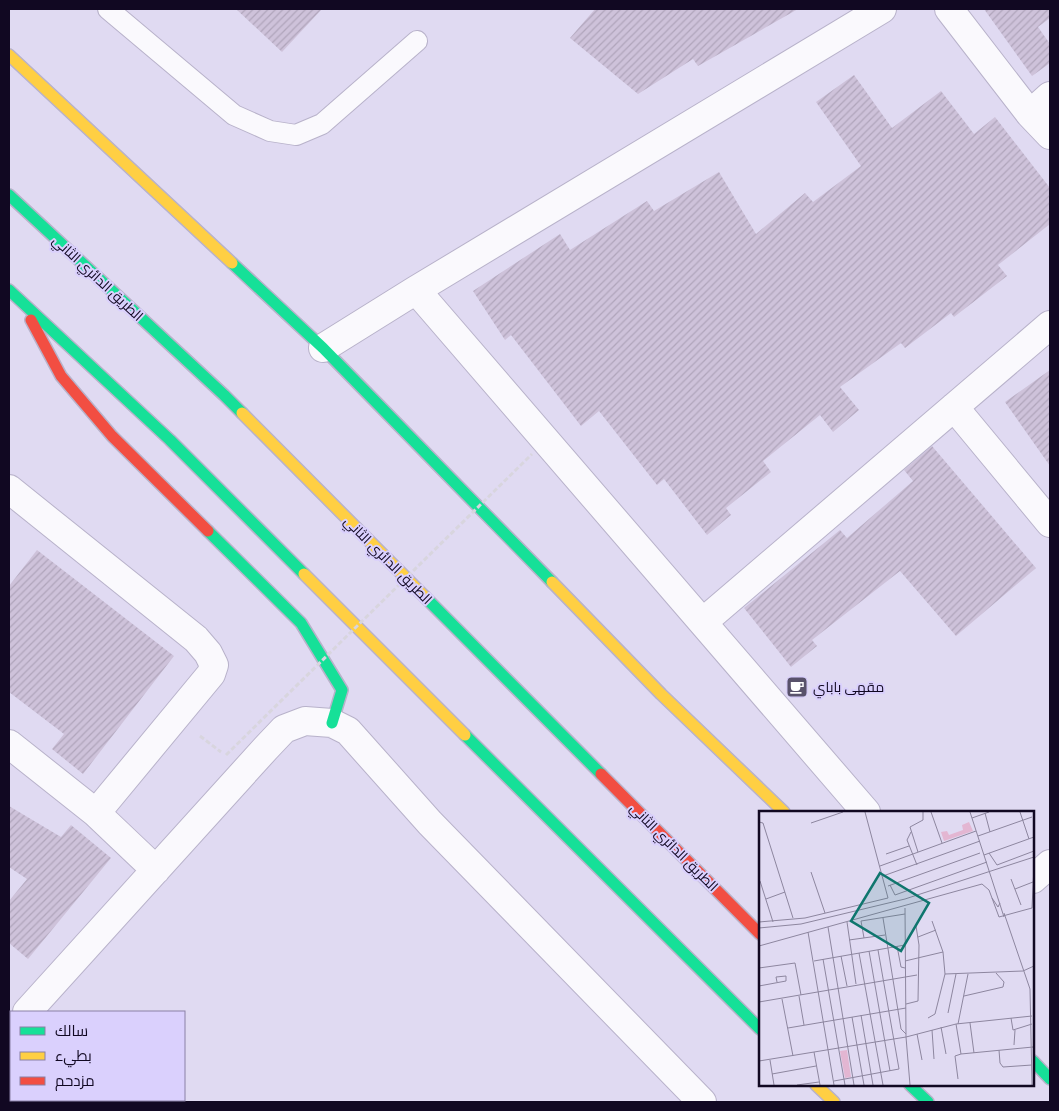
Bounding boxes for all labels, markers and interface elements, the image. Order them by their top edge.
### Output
street label: الطريق الدائري الثاني [47,231,147,327]
street label: الطريق الدائري الثاني [338,512,436,610]
cafe icon: مقهى باباي [785,675,809,699]
place label: مقهى باباي [813,678,884,699]
street label: الطريق الدائري الثاني [624,799,722,897]
inset map [759,811,1034,1086]
legend [10,1011,185,1101]
text: سالك [55,1021,88,1040]
text: بطيء [55,1046,92,1068]
text: مزدحم [55,1071,95,1091]

